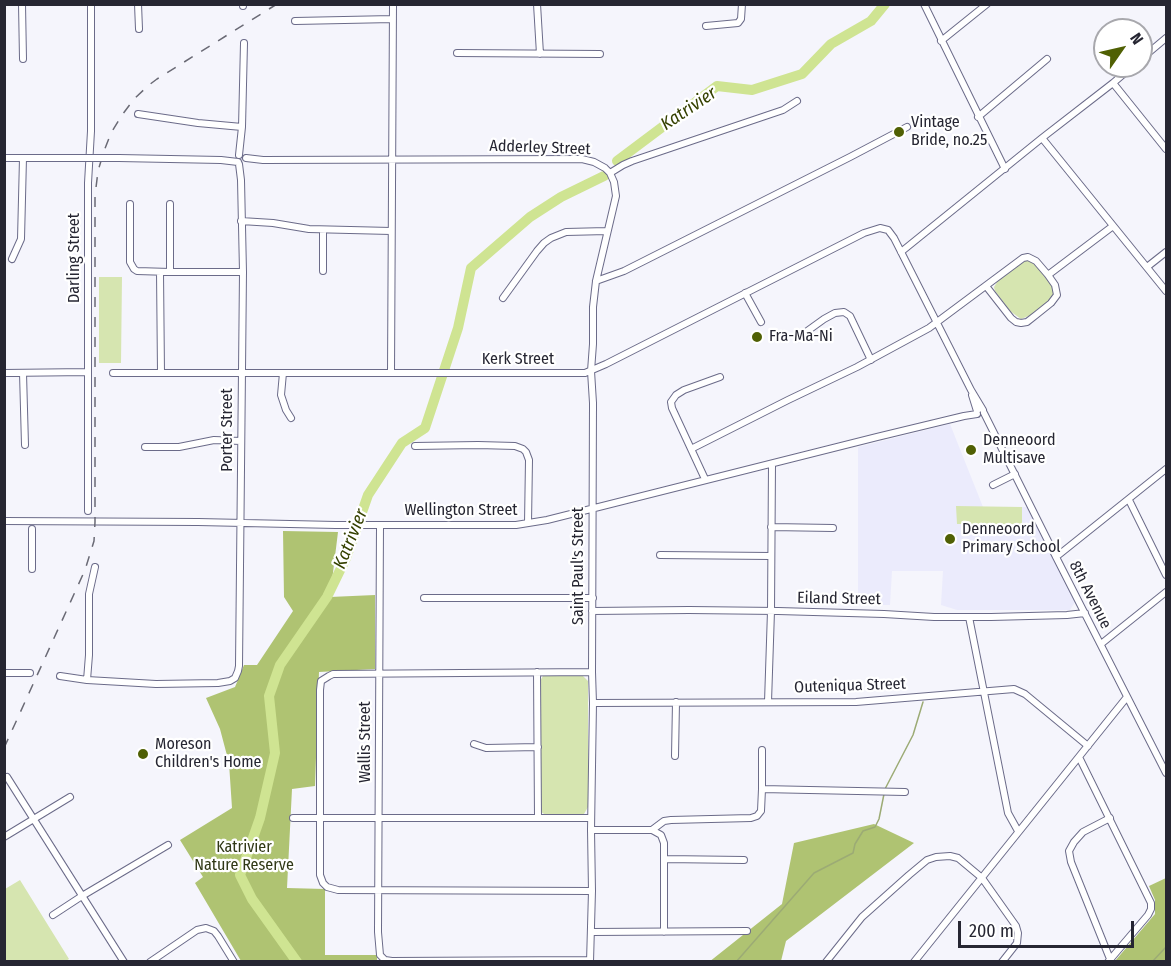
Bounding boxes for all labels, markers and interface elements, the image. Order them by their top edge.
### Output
north arrow [1093,18,1153,78]
text: N [1126,29,1147,48]
water label: Katrivier [657,83,721,135]
place label: Vintage Bride, no.25 [911,113,987,151]
marker: Vintage Bride, no.25 [892,125,906,139]
street label: Adderley Street [489,137,591,159]
street label: Darling Street [65,213,85,303]
place label: Fra-Ma-Ni [769,327,833,347]
marker: Fra-Ma-Ni [750,330,764,344]
street label: Kerk Street [482,350,554,370]
street label: Porter Street [218,388,238,472]
place label: Denneoord Multisave [983,431,1056,469]
marker: Denneoord Multisave [964,443,978,457]
street label: Wellington Street [404,501,518,521]
water label: Katrivier [329,506,373,572]
street label: Saint Paul's Street [569,507,589,625]
place label: Denneoord Primary School [962,520,1061,558]
marker: Denneoord Primary School [943,532,957,546]
street label: 8th Avenue [1065,558,1115,632]
street label: Eiland Street [797,589,881,609]
street label: Outeniqua Street [794,674,906,698]
street label: Wallis Street [356,701,376,783]
place label: Moreson Children's Home [155,735,261,773]
marker: Moreson Children's Home [136,747,150,761]
park label: Katrivier Nature Reserve [194,838,294,876]
scale bar [961,909,1136,947]
text: 200 m [969,920,1014,942]

